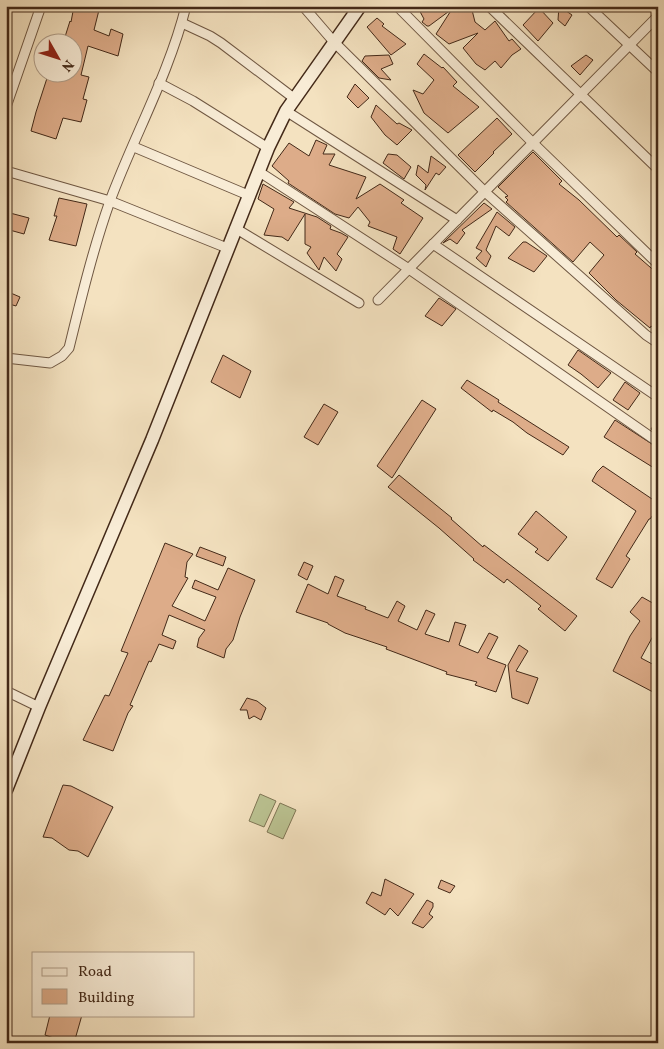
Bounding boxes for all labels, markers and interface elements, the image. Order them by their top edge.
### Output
north arrow [32,32,82,82]
text: N [56,55,78,75]
legend [32,952,195,1016]
text: Road [78,962,112,983]
text: Building [78,988,135,1009]

